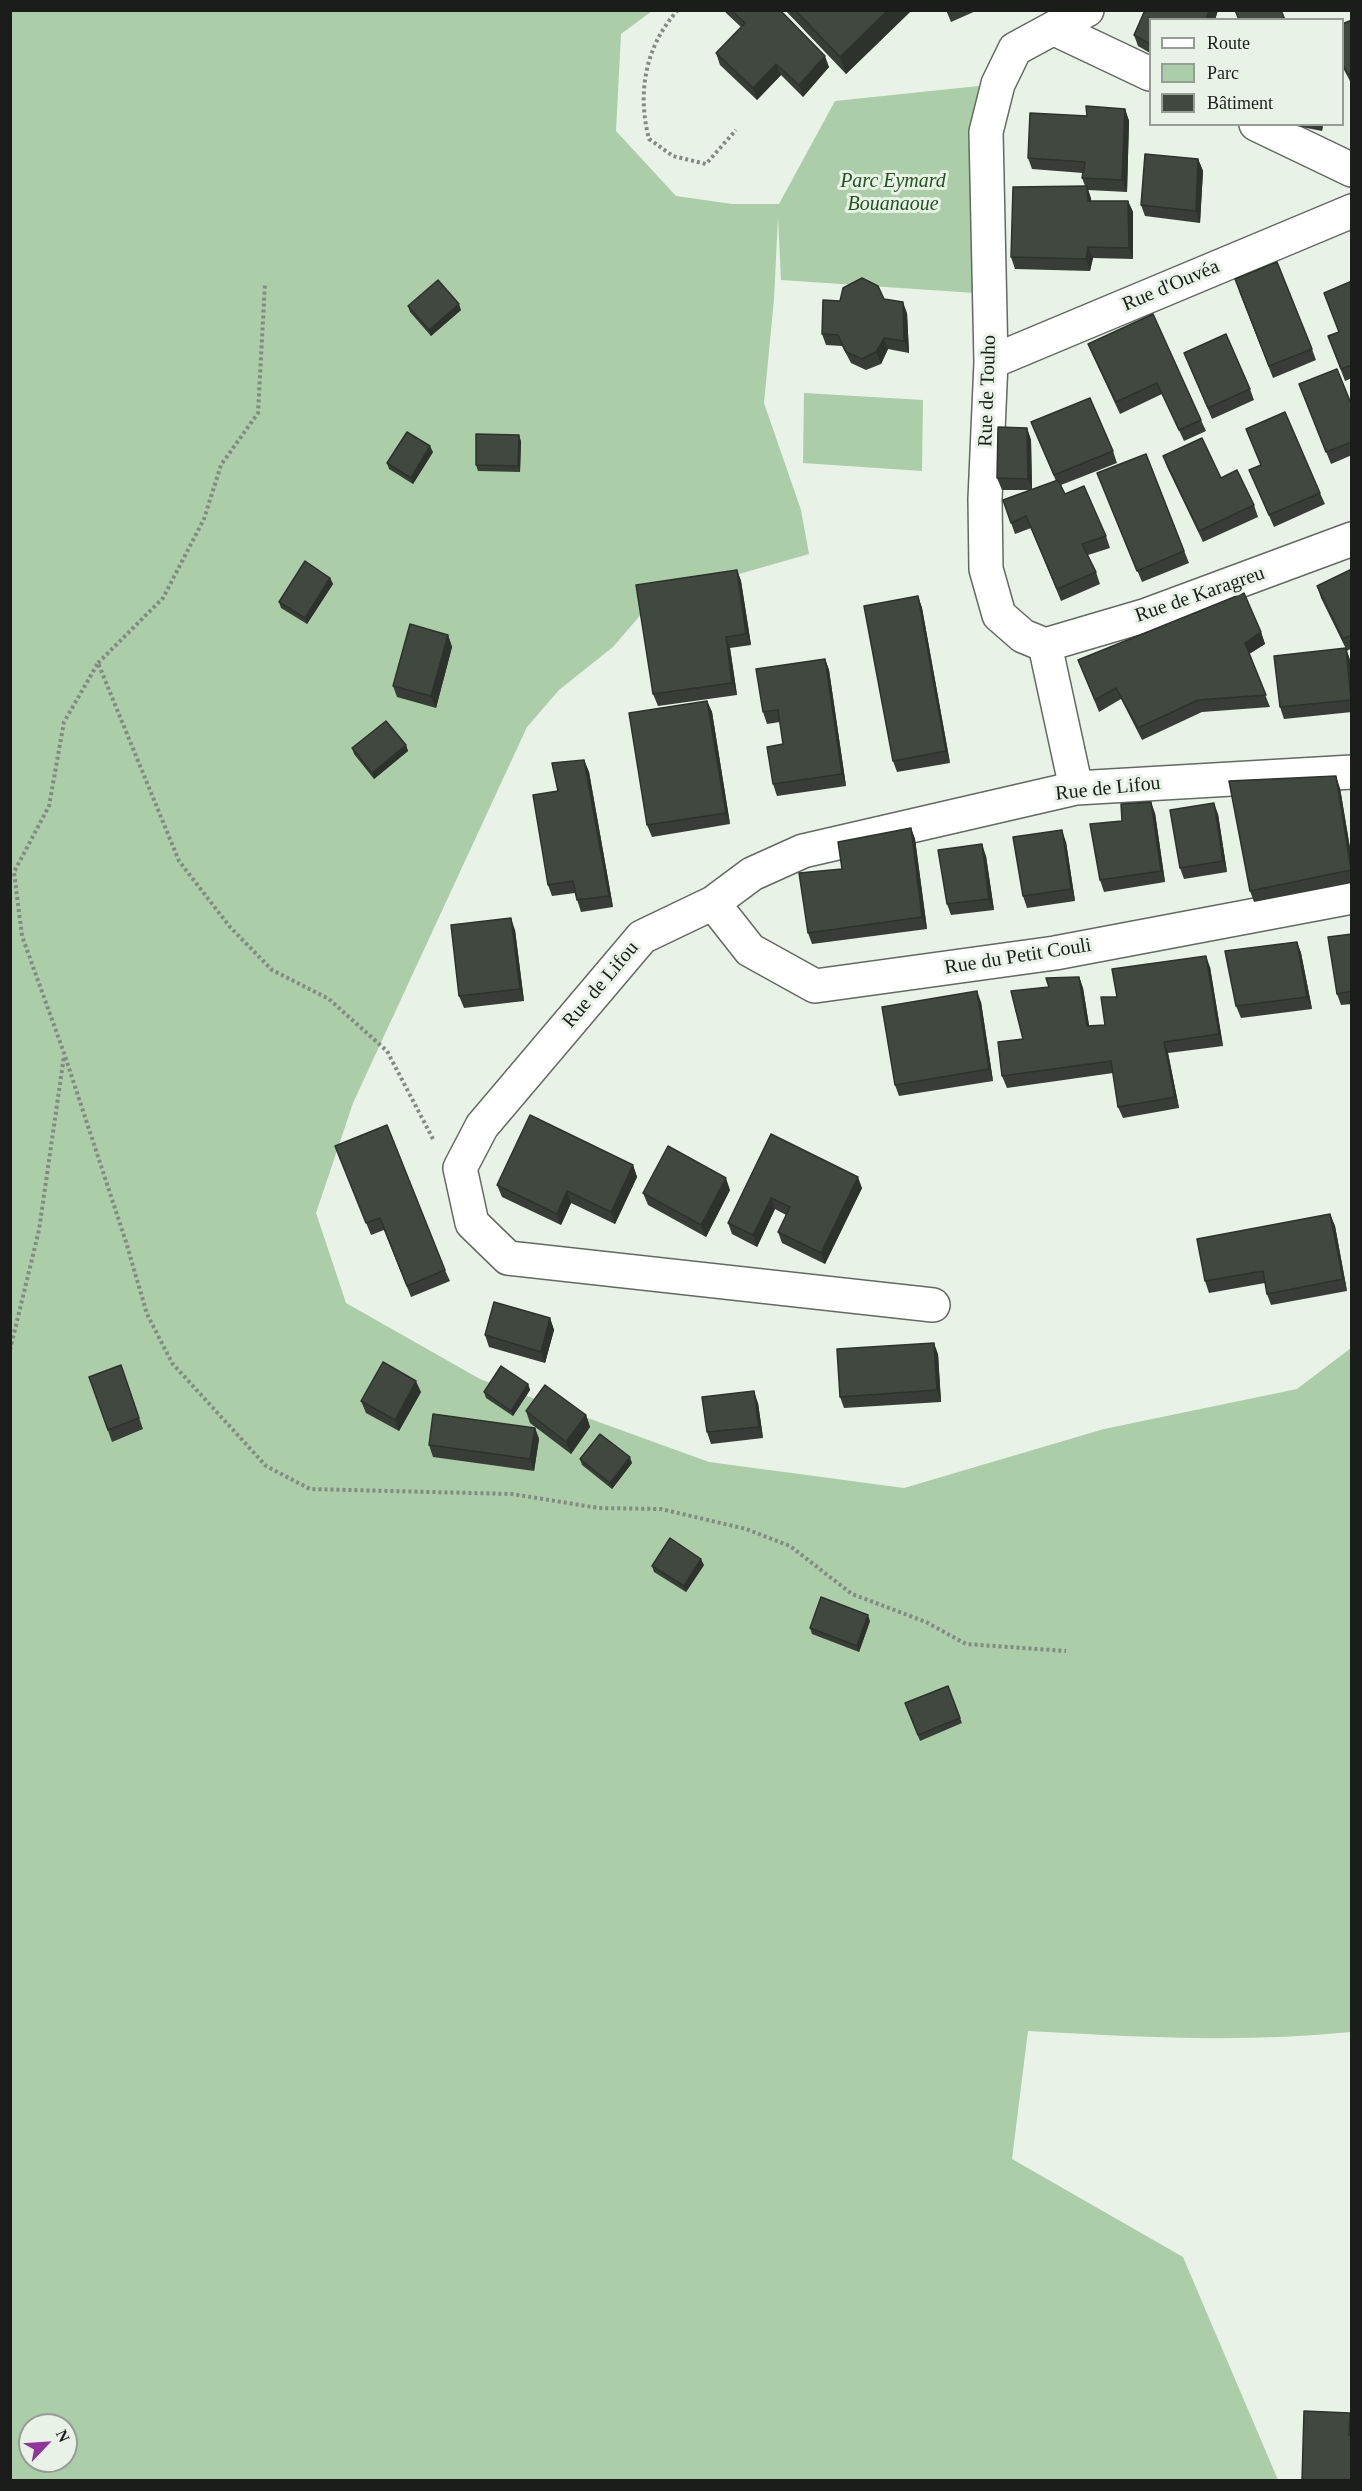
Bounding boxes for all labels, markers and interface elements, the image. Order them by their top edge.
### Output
legend [1149,18,1344,126]
text: Route [1207,33,1250,53]
text: Parc [1207,63,1239,83]
text: Bâtiment [1207,93,1273,113]
park label: Parc Eymard Bouanaoue [840,170,946,217]
street label: Rue d'Ouvéa [1119,255,1223,317]
street label: Rue de Touho [974,335,1002,447]
street label: Rue de Karagreu [1132,562,1268,628]
street label: Rue de Lifou [1054,772,1162,806]
street label: Rue du Petit Couli [943,934,1093,980]
street label: Rue de Lifou [558,937,644,1033]
north arrow [18,2413,78,2473]
text: N [53,2427,73,2445]

